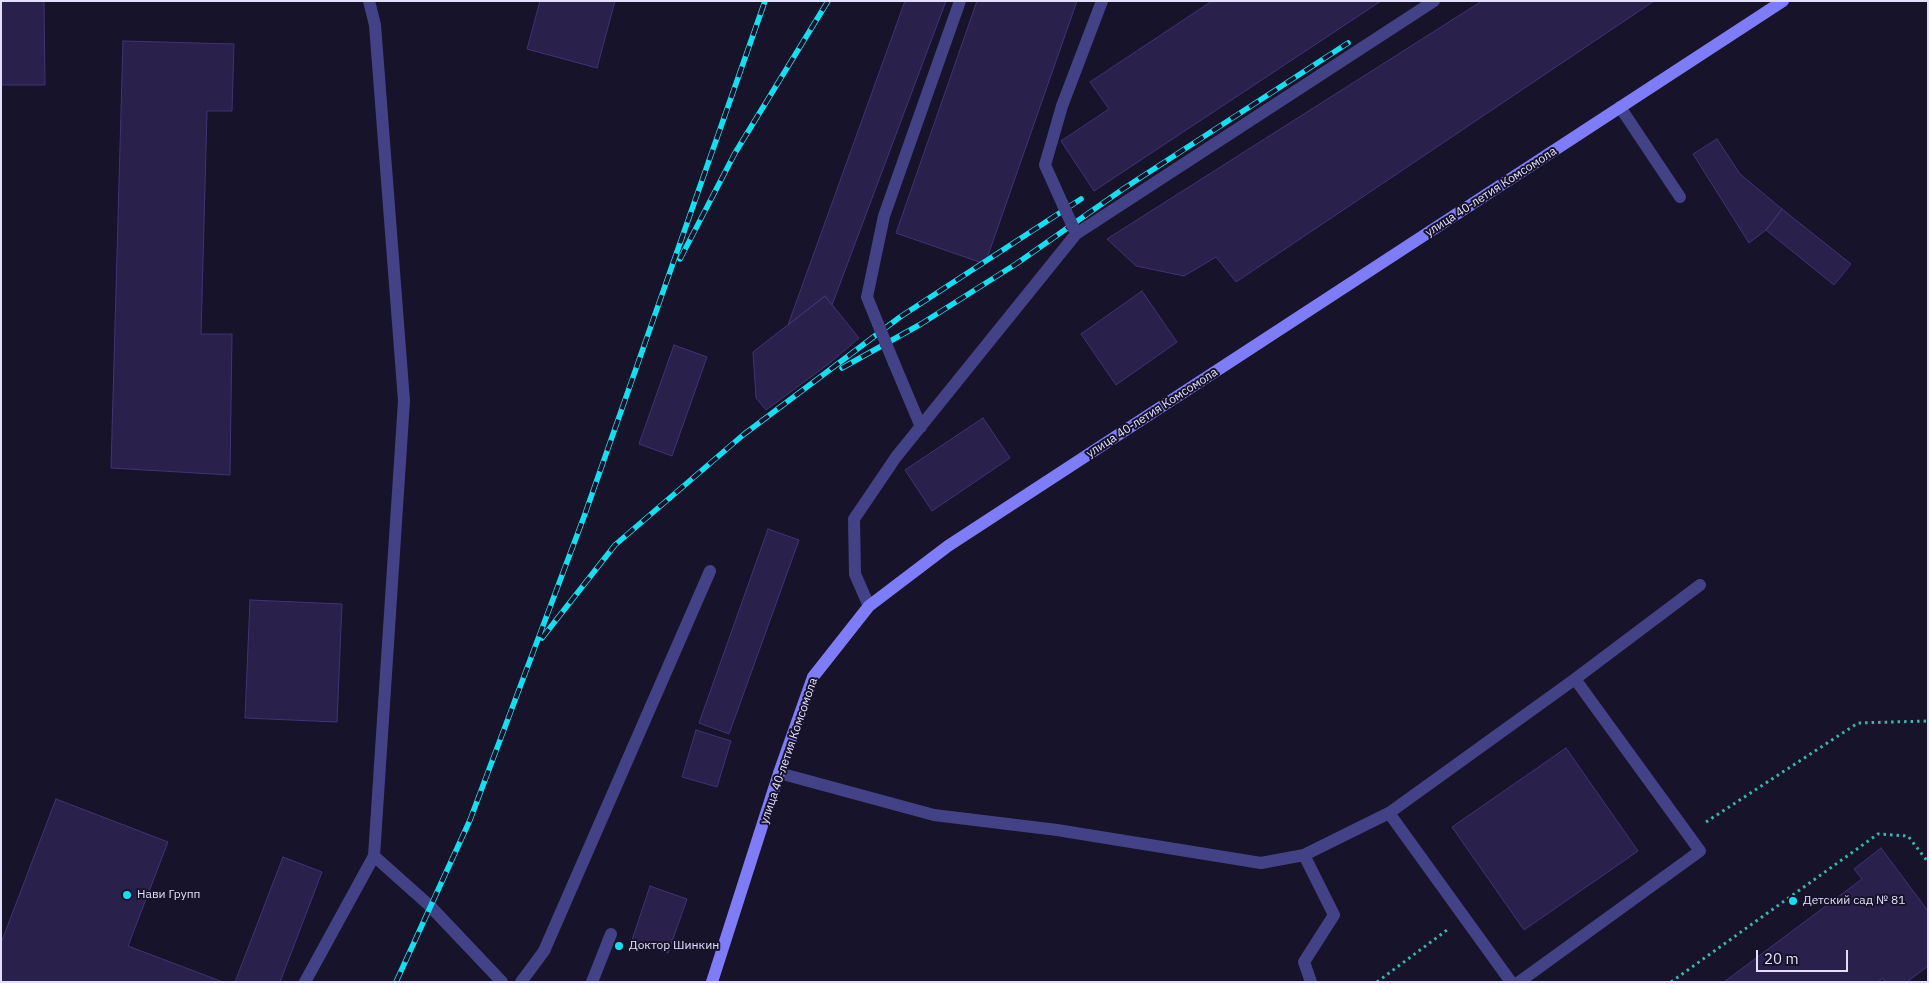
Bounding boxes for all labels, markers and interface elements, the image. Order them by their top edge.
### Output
street label: улица 40-летия Комсомола [1423,144,1559,240]
street label: улица 40-летия Комсомола [1084,365,1220,461]
street label: улица 40-летия Комсомола [757,676,821,826]
place label: Нави Групп [137,888,200,902]
marker: Нави Групп [121,889,133,901]
place label: Детский сад № 81 [1803,894,1905,908]
marker: Детский сад № 81 [1787,895,1799,907]
place label: Доктор Шинкин [629,939,719,953]
marker: Доктор Шинкин [613,940,625,952]
scale bar [1759,940,1852,972]
text: 20 m [1764,949,1799,968]

